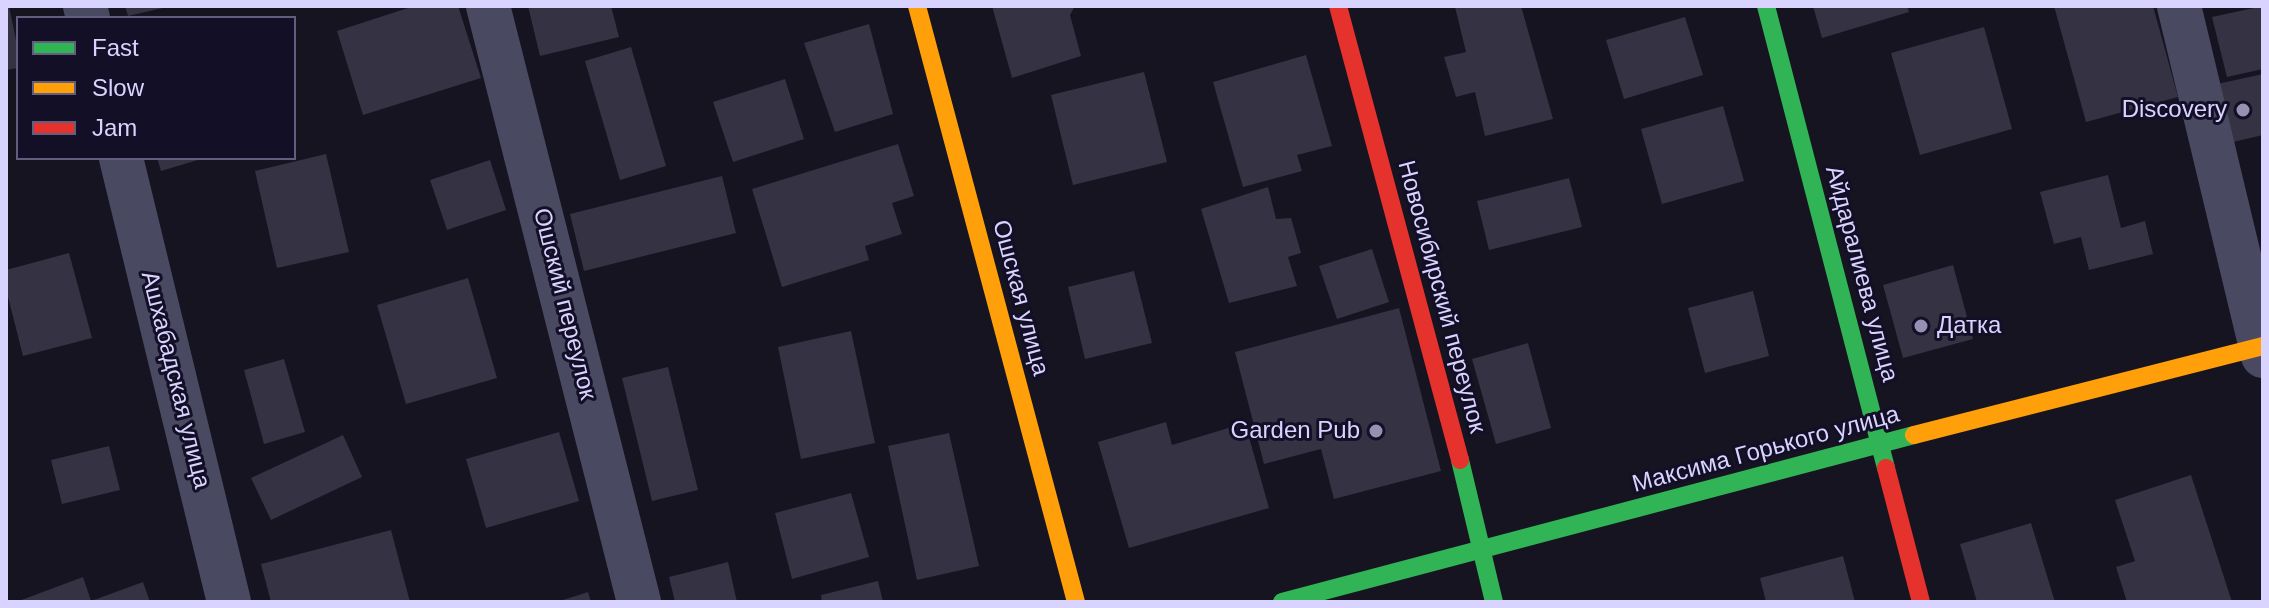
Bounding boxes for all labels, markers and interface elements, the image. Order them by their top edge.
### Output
legend [16,16,296,160]
text: Fast [92,34,139,61]
text: Slow [92,74,144,101]
place label: Discovery [2122,96,2227,124]
marker: Discovery [2234,101,2252,119]
text: Jam [92,114,137,141]
street label: Новосибирский переулок [1391,158,1491,436]
street label: Айдаралиева улица [1818,163,1904,385]
street label: Ошский переулок [526,205,602,403]
street label: Ошская улица [985,217,1055,379]
street label: Ашхабадская улица [134,268,216,492]
place label: Датка [1937,312,2001,340]
marker: Датка [1912,317,1930,335]
street label: Максима Горького улица [1629,400,1903,500]
place label: Garden Pub [1231,417,1360,445]
marker: Garden Pub [1367,422,1385,440]

